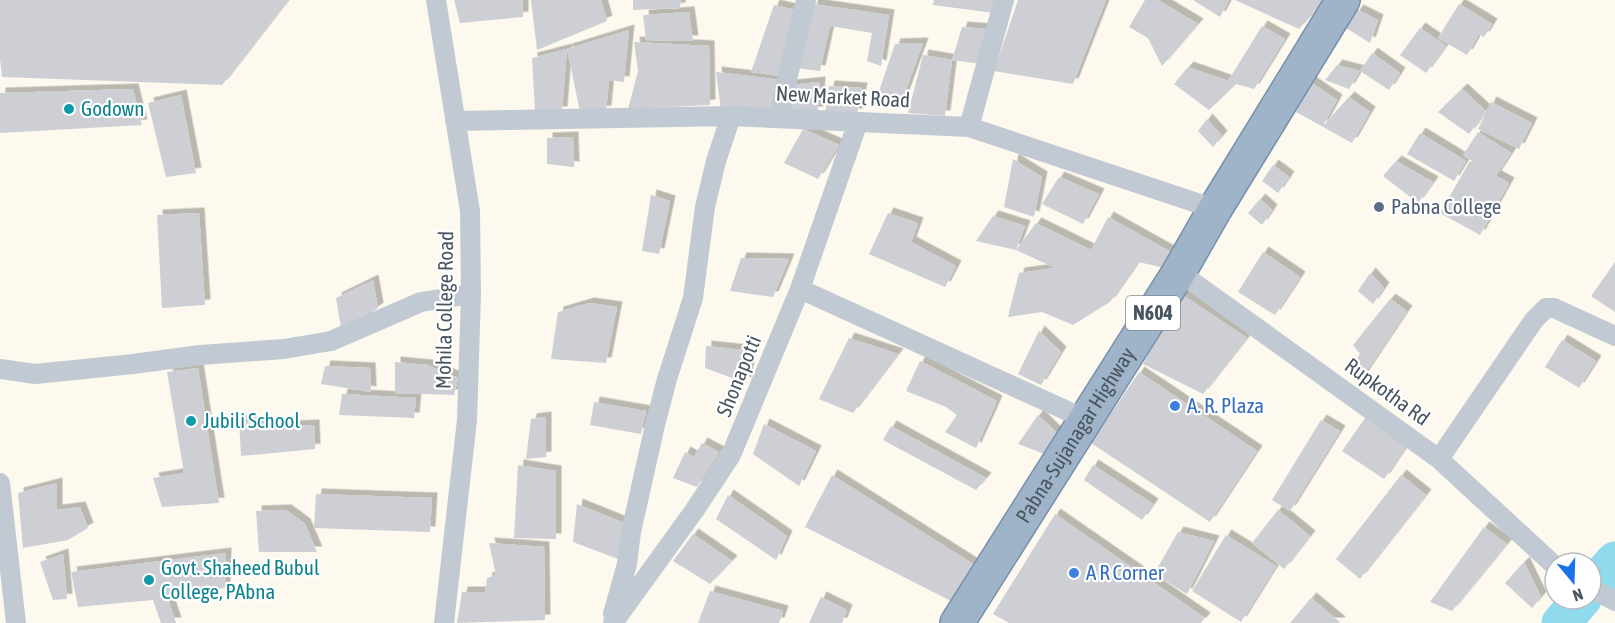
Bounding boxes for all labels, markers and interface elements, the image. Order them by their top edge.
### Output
street label: New Market Road [775,80,911,112]
place label: Godown [81,96,144,120]
marker: Godown [62,102,76,116]
place label: Pabna College [1391,194,1501,218]
marker: Pabna College [1372,200,1386,214]
street label: Mohila College Road [431,231,457,389]
road number: N604 [1126,296,1180,330]
street label: Shonapotti [711,331,765,420]
street label: Pabna-Sujanagar Highway [1010,342,1139,527]
street label: Rupkotha Rd [1341,352,1435,430]
place label: A. R. Plaza [1187,393,1264,417]
marker: A. R. Plaza [1168,399,1182,413]
place label: Jubili School [203,408,300,432]
marker: Jubili School [184,414,198,428]
north arrow [1543,551,1603,611]
place label: Govt. Shaheed Bubul College, PAbna [161,555,320,603]
place label: A R Corner [1086,560,1165,584]
marker: A R Corner [1067,566,1081,580]
marker: Govt. Shaheed Bubul College, PAbna [142,573,156,587]
text: N [1570,585,1585,605]

